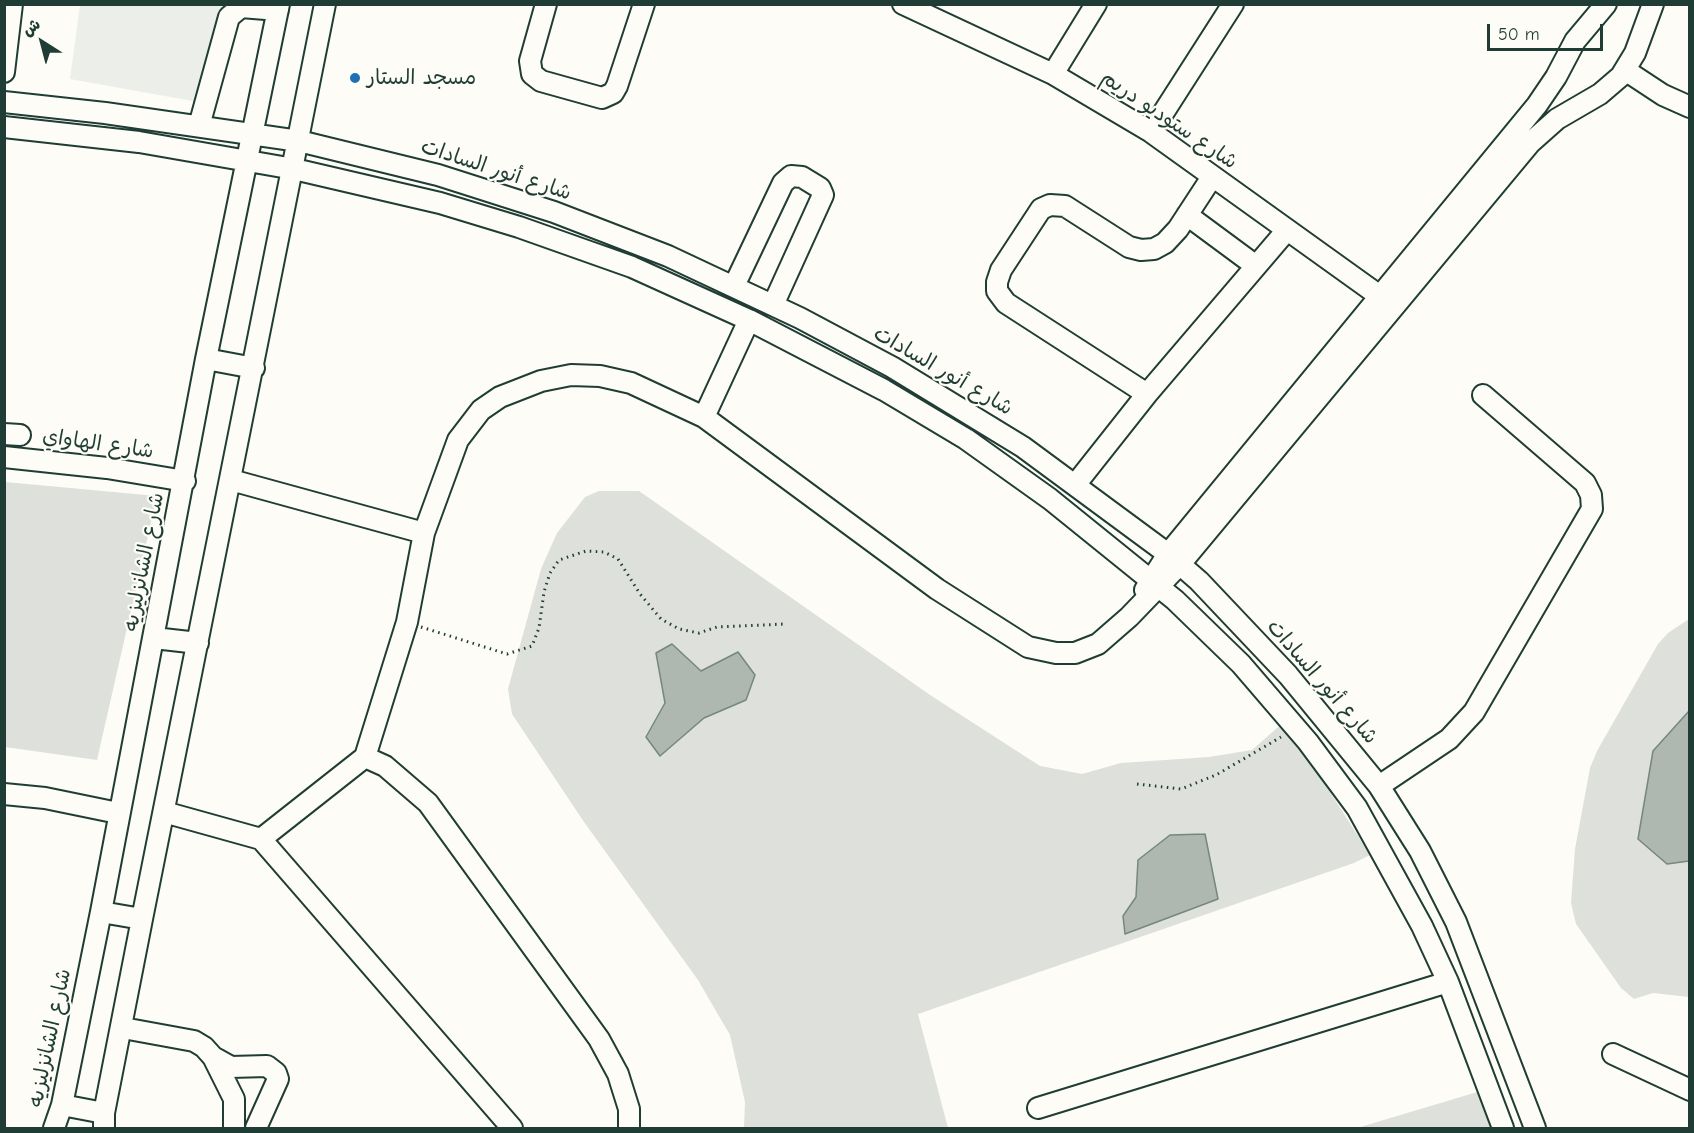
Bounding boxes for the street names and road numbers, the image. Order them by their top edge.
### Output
street label: شارع ستوديو دريم [1096,65,1242,175]
street label: شارع أنور السادات [418,134,574,206]
street label: شارع أنور السادات [869,321,1017,421]
street label: شارع الهاواي [41,424,155,464]
street label: شارع الشانزليزيه [118,491,170,633]
street label: شارع أنور السادات [1261,615,1383,749]
street label: شارع الشانزليزيه [23,967,77,1109]

